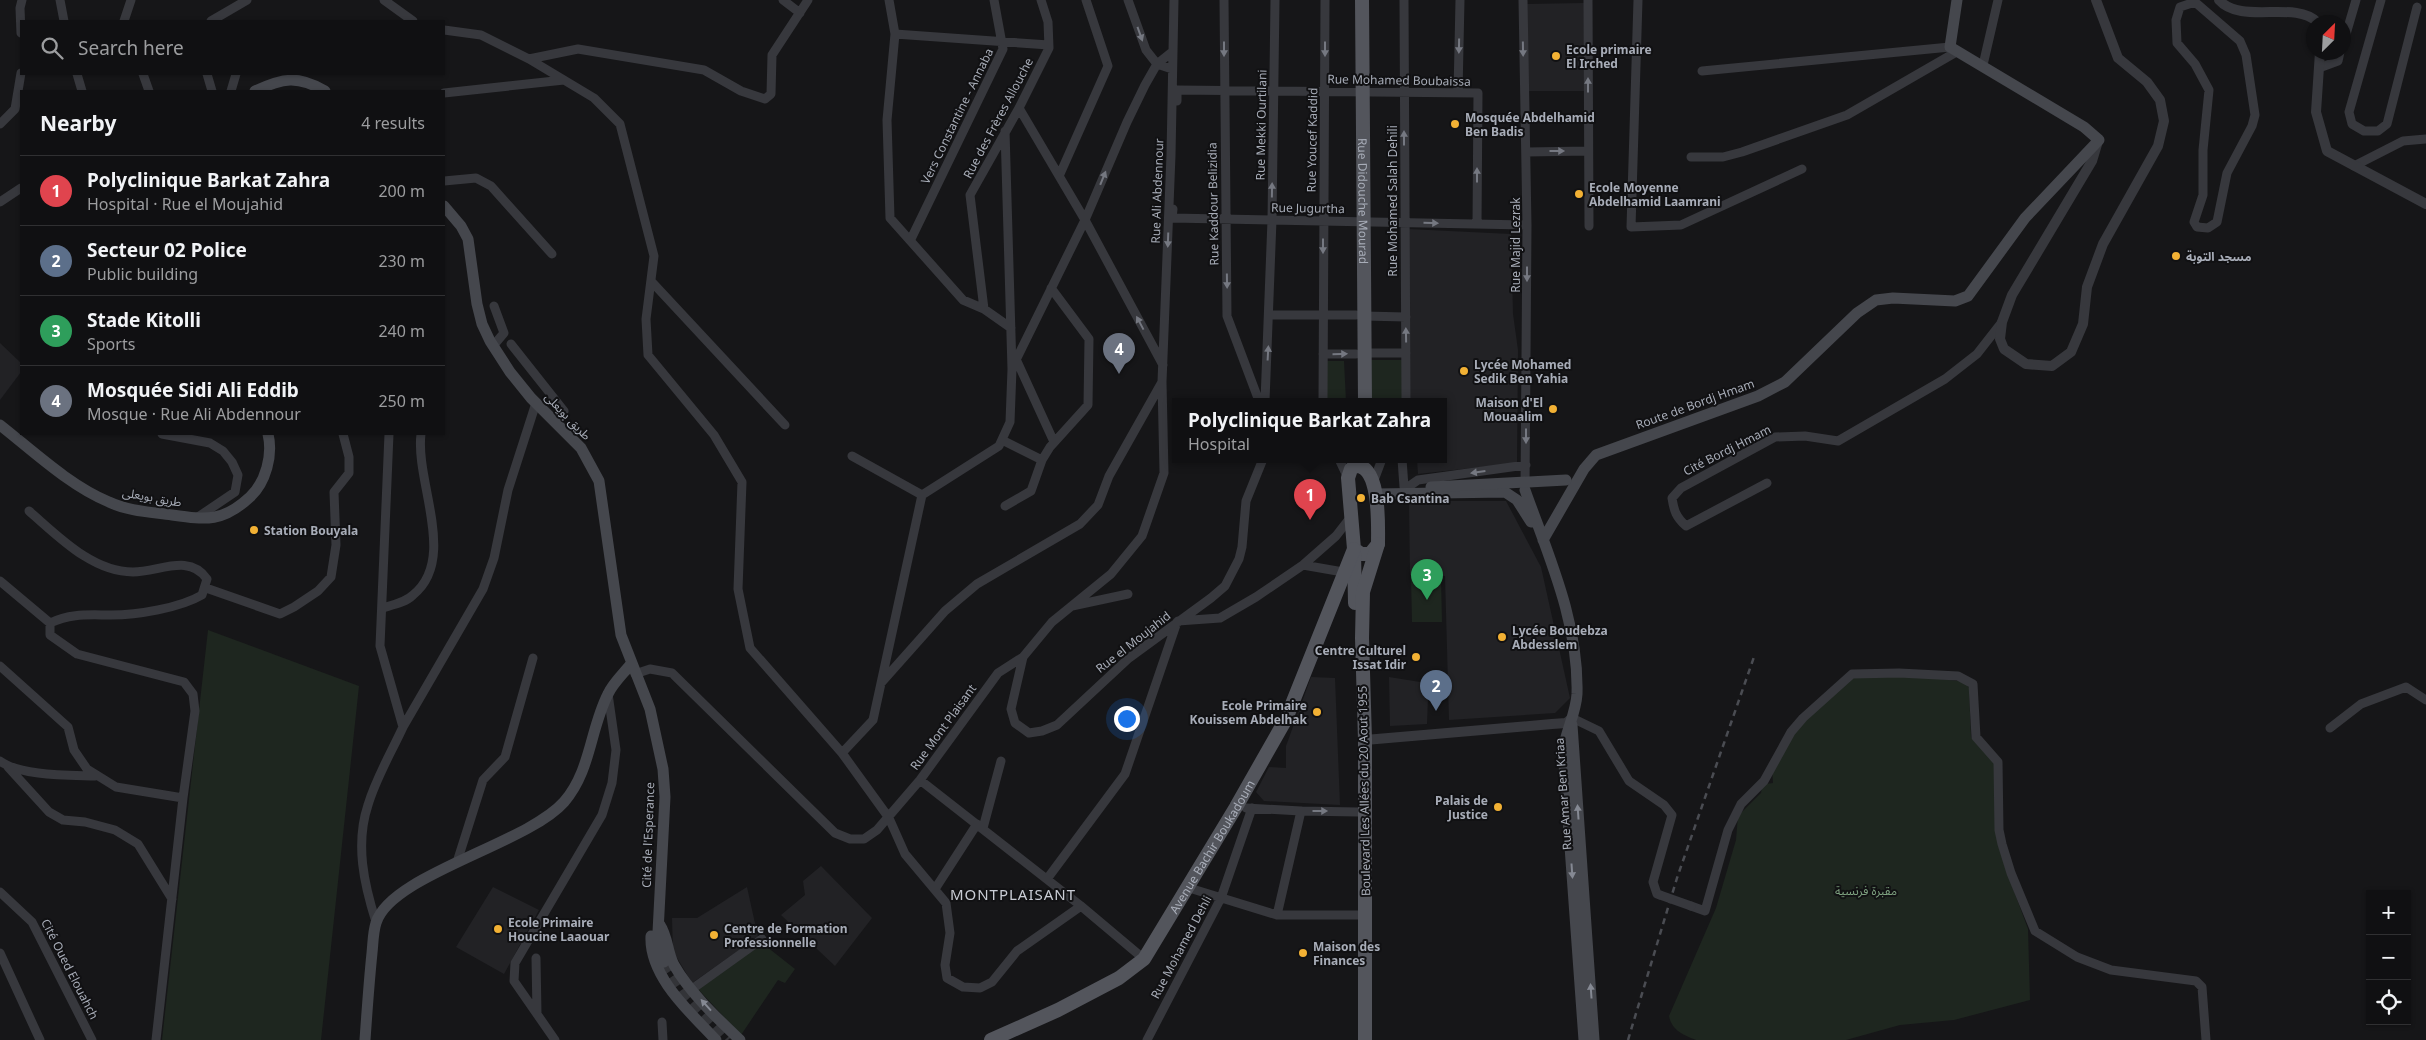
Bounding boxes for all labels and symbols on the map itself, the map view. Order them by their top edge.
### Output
north arrow [2306,15,2351,60]
one-way arrow [1137,26,1144,41]
one-way arrow [1455,39,1463,55]
one-way arrow [1220,41,1228,57]
one-way arrow [1321,41,1329,57]
one-way arrow [1520,41,1528,57]
place label: Ecole primaire El Irched [1566,41,1652,72]
street label: Vers Constantine - Annaba [917,45,997,187]
marker: Ecole primaire El Irched [1550,50,1562,62]
street label: Rue des Frères Allouche [959,55,1037,181]
street label: Rue Mekki Ourtilani [1252,69,1270,181]
street label: Rue Mohamed Boubaissa [1327,70,1471,90]
one-way arrow [1584,77,1592,93]
street label: Rue Youcef Kaddid [1303,87,1321,193]
place label: Mosquée Abdelhamid Ben Badis [1465,109,1595,140]
marker: Mosquée Abdelhamid Ben Badis [1449,118,1461,130]
street label: Rue Mohamed Salah Dehili [1384,125,1401,277]
one-way arrow [1400,129,1408,145]
street label: Rue Ali Abdennour [1147,138,1167,244]
street label: Rue Didouche Mourad [1355,138,1372,264]
street label: Rue Kaddour Belizidia [1203,142,1223,266]
one-way arrow [1550,147,1566,155]
one-way arrow [1473,167,1481,183]
one-way arrow [1099,170,1107,185]
place label: Ecole Moyenne Abdelhamid Laamrani [1589,179,1721,210]
one-way arrow [1269,182,1277,198]
marker: Ecole Moyenne Abdelhamid Laamrani [1573,188,1585,200]
street label: Rue Majid Lezrak [1507,197,1524,293]
street label: Rue Jugurtha [1271,199,1345,217]
one-way arrow [1423,219,1439,227]
one-way arrow [1164,233,1172,249]
one-way arrow [1319,238,1327,254]
place label: مسجد التوبة [2186,248,2252,265]
marker: مسجد التوبة [2170,250,2182,262]
one-way arrow [1523,266,1531,282]
one-way arrow [1223,273,1231,289]
one-way arrow [1136,315,1144,330]
one-way arrow [1402,327,1410,343]
pin: 4 [1103,333,1135,374]
one-way arrow [1264,344,1272,360]
one-way arrow [1332,350,1348,358]
place label: Lycée Mohamed Sedik Ben Yahia [1474,356,1571,387]
marker: Lycée Mohamed Sedik Ben Yahia [1458,365,1470,377]
street label: Route de Bordj Hmam [1633,375,1757,433]
street label: طريق بويعلى [541,388,595,444]
place label: Maison d'El Mouaalim [1475,394,1543,425]
marker: Maison d'El Mouaalim [1547,403,1559,415]
street label: Cité Bordj Hmam [1680,421,1774,479]
one-way arrow [1522,429,1530,445]
one-way arrow [1469,468,1485,476]
pin: 1 [1294,479,1326,520]
street label: طريق بويعلى [121,483,183,511]
place label: Bab Csantina [1371,490,1449,507]
marker: Bab Csantina [1355,492,1367,504]
place label: Station Bouyala [264,522,358,539]
marker: Station Bouyala [248,524,260,536]
pin: 3 [1411,559,1443,600]
street label: Rue el Moujahid [1092,607,1174,677]
place label: Lycée Boudebza Abdesslem [1512,622,1608,653]
marker: Lycée Boudebza Abdesslem [1496,631,1508,643]
place label: Centre Culturel Issat Idir [1315,642,1407,673]
marker: Centre Culturel Issat Idir [1410,651,1422,663]
pin: 2 [1420,670,1452,711]
street label: Rue Mont Plaisant [906,680,980,773]
street label: Boulevard Les Allées du 20 Aout 1955 [1354,686,1374,896]
place label: Ecole Primaire Kouissem Abdelhak [1189,697,1308,728]
your location [1114,706,1140,732]
marker: Ecole Primaire Kouissem Abdelhak [1311,706,1323,718]
street label: Rue Amar Ben Kriaa [1551,737,1575,851]
street label: Avenue Bachir Boukadoum [1165,777,1258,917]
street label: Cité de l'Esperance [638,782,658,888]
place label: Palais de Justice [1435,792,1488,823]
marker: Palais de Justice [1492,801,1504,813]
one-way arrow [1574,804,1582,820]
one-way arrow [1312,807,1328,815]
one-way arrow [1569,863,1577,879]
park label: مقبرة فرنسية [1835,882,1897,899]
district label: MONTPLAISANT [950,884,1076,904]
street label: Rue Mohamed Dehli [1147,892,1215,1002]
place label: Ecole Primaire Houcine Laaouar [508,914,610,945]
street label: Cité Oued Elouahch [37,916,103,1022]
place label: Centre de Formation Professionnelle [724,920,848,951]
marker: Ecole Primaire Houcine Laaouar [492,923,504,935]
marker: Centre de Formation Professionnelle [708,929,720,941]
place label: Maison des Finances [1313,938,1380,969]
marker: Maison des Finances [1297,947,1309,959]
one-way arrow [1586,983,1594,999]
one-way arrow [701,998,712,1011]

